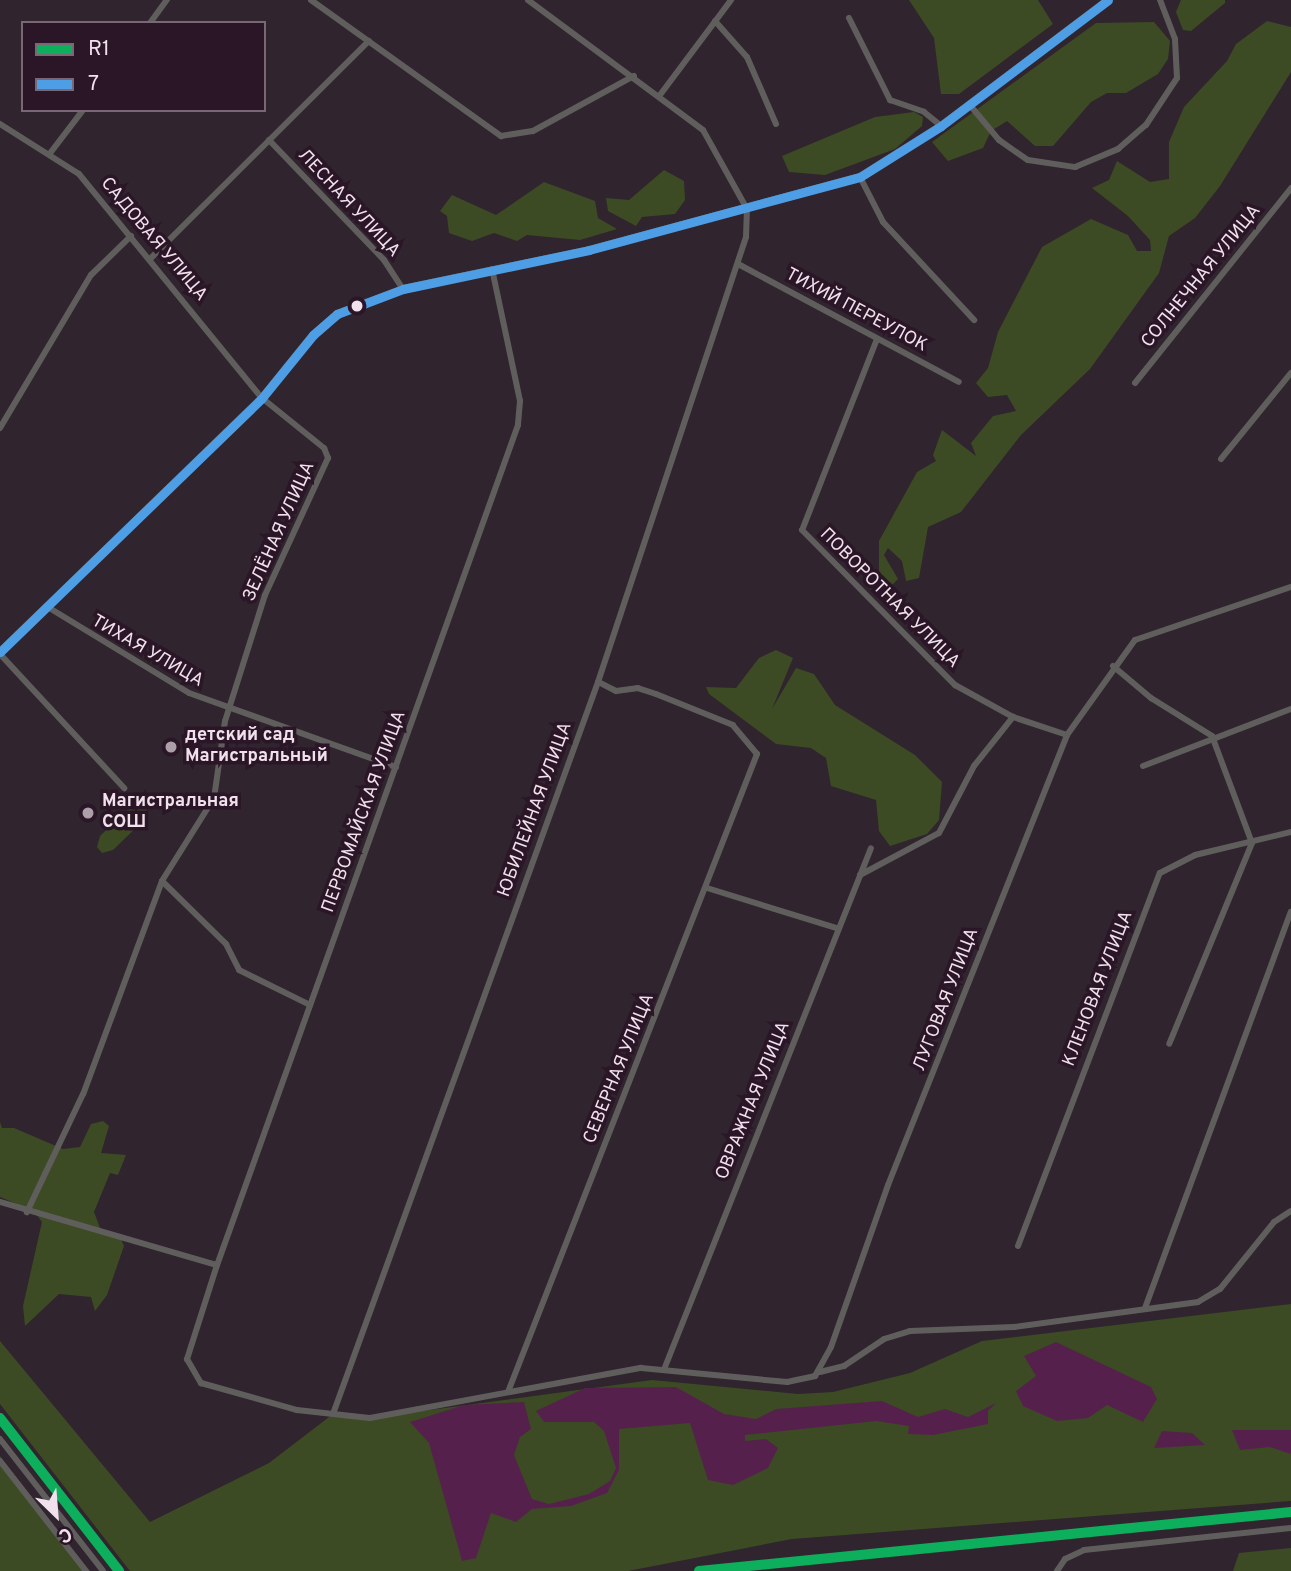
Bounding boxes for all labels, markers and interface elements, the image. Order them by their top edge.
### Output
legend [21,21,266,112]
text: R1 [88,36,110,63]
text: 7 [88,71,99,98]
street label: ЛЕСНАЯ УЛИЦА [292,145,404,263]
street label: САДОВАЯ УЛИЦА [95,174,211,306]
street label: СОЛНЕЧНАЯ УЛИЦА [1138,201,1266,353]
street label: ТИХИЙ ПЕРЕУЛОК [781,264,931,358]
unlabelled marker [350,299,364,313]
street label: ЗЕЛЁНАЯ УЛИЦА [239,459,321,605]
street label: ПОВОРОТНАЯ УЛИЦА [815,525,963,673]
street label: ТИХАЯ УЛИЦА [87,611,207,693]
street label: ПЕРВОМАЙСКАЯ УЛИЦА [318,708,412,916]
street label: ЮБИЛЕЙНАЯ УЛИЦА [494,720,578,900]
place label: детский сад Магистральный [185,726,328,768]
marker: детский сад Магистральный [163,739,179,755]
place label: Магистральная СОШ [102,792,239,834]
marker: Магистральная СОШ [80,805,96,821]
street label: КЛЕНОВАЯ УЛИЦА [1059,908,1139,1070]
street label: ЛУГОВАЯ УЛИЦА [910,925,984,1075]
street label: СЕВЕРНАЯ УЛИЦА [580,991,660,1147]
street label: ОВРАЖНАЯ УЛИЦА [712,1019,796,1183]
north arrow [21,1480,91,1550]
text: С [54,1521,75,1547]

